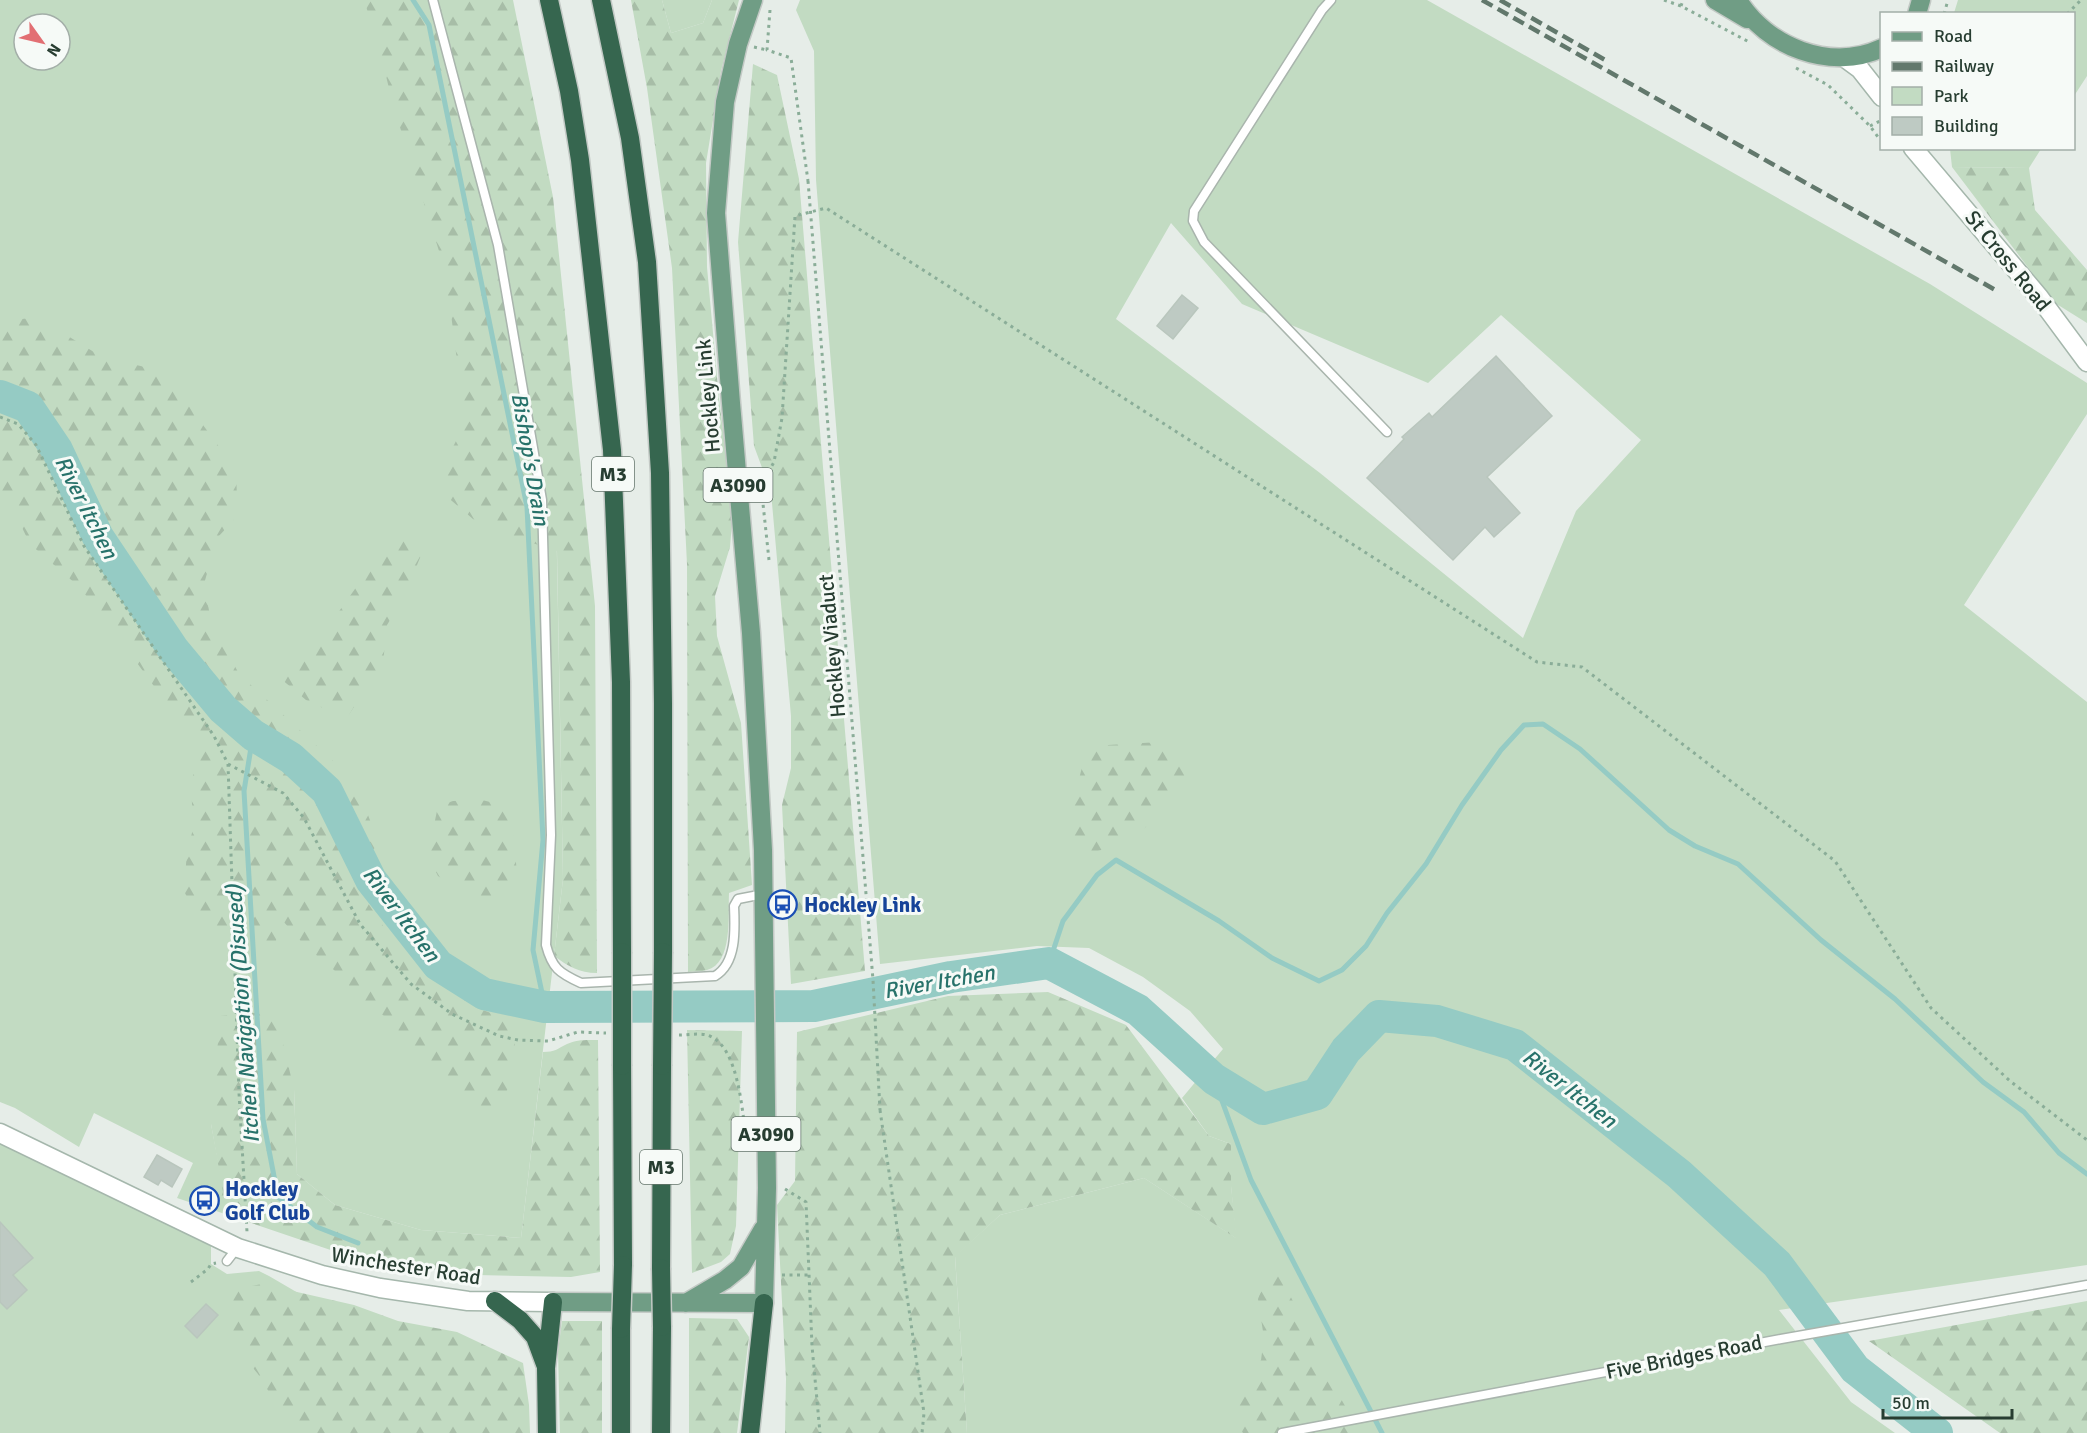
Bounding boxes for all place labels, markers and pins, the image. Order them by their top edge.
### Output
bus stop icon: Hockley Link [767,889,799,921]
place label: Hockley Link [804,892,921,918]
place label: Hockley Golf Club [225,1176,310,1226]
bus stop icon: Hockley Golf Club [188,1185,220,1217]

